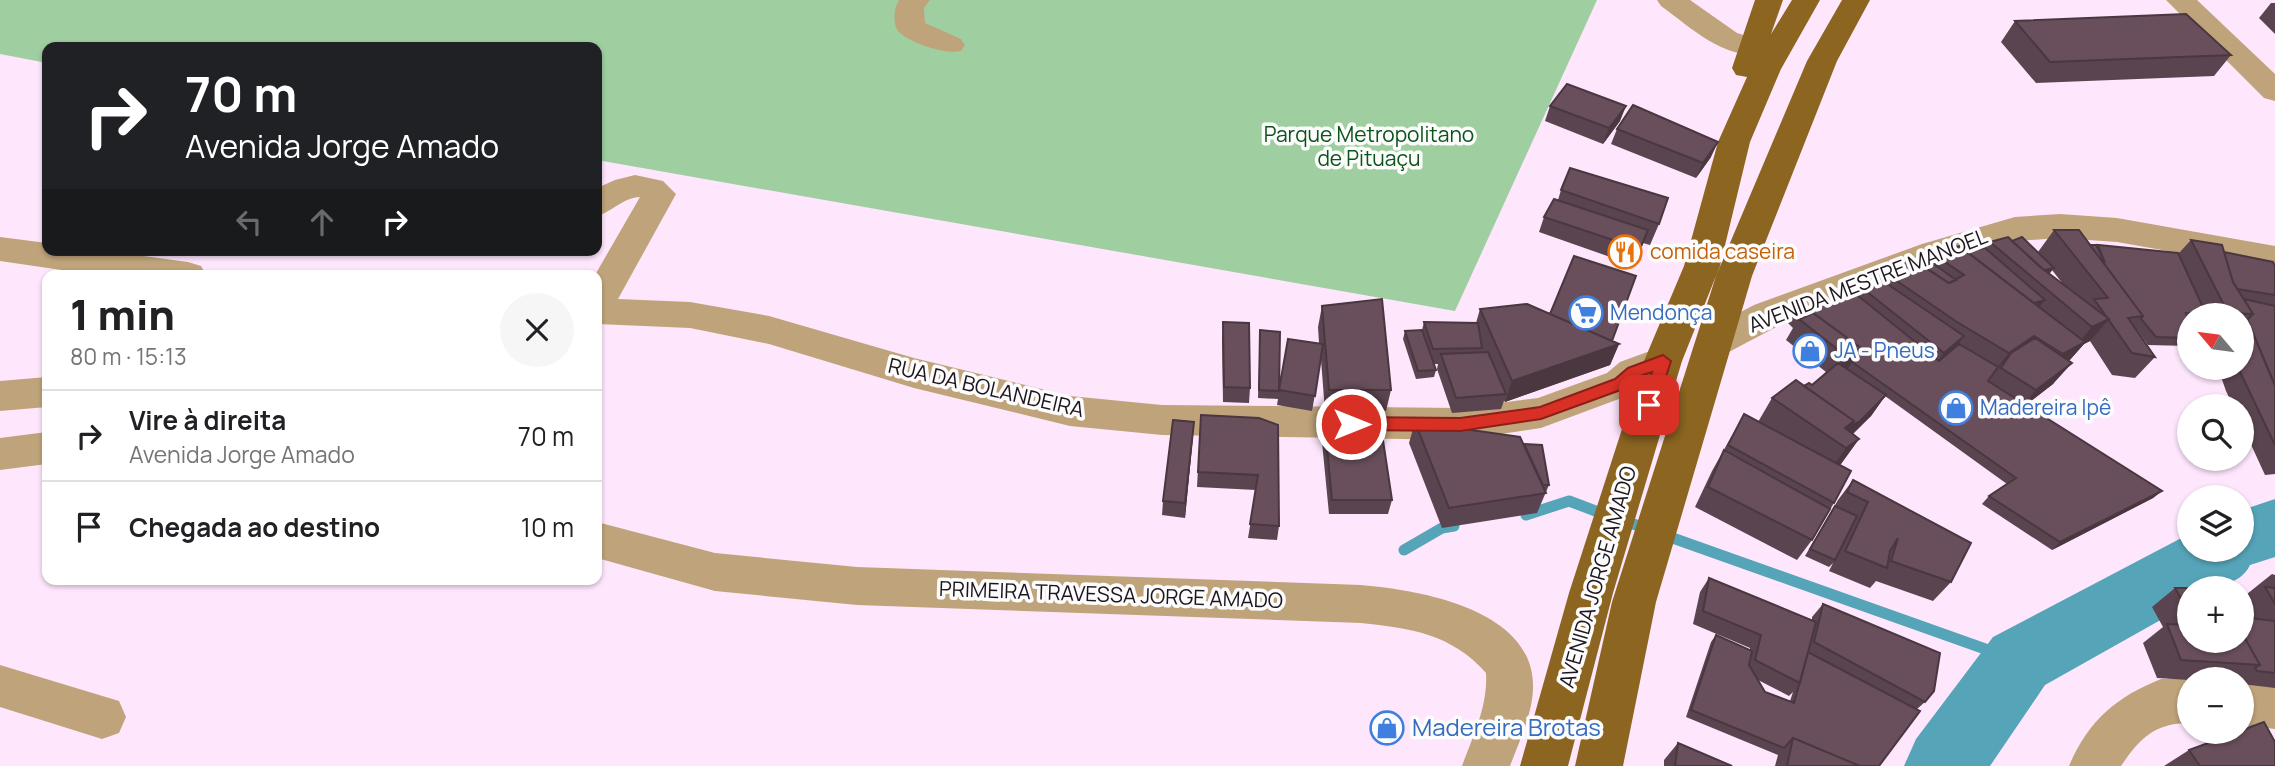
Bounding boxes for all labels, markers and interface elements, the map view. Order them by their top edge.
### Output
text: 70 m [185,60,297,127]
icon: right [70,70,161,161]
park label: Parque Metropolitano de Pituaçu [1264,120,1474,172]
text: Avenida Jorge Amado [185,124,499,168]
icon: left [230,203,268,241]
icon: ahead [303,203,341,241]
icon: right [376,203,414,241]
street label: AVENIDA MESTRE MANOEL [1744,221,1992,339]
restaurant icon: comida caseira [1606,233,1644,271]
place label: comida caseira [1650,237,1795,265]
text: 1 min [70,285,175,343]
button: close [500,293,574,367]
supermarket icon: Mendonça [1567,294,1605,332]
place label: Mendonça [1610,298,1713,326]
north arrow [2177,303,2254,380]
map controls [2177,303,2254,744]
shop icon: JA - Pneus [1791,332,1829,370]
place label: JA - Pneus [1834,336,1935,364]
text: 80 m · 15:13 [70,340,187,372]
street label: RUA DA BOLANDEIRA [886,351,1087,423]
pin [1619,375,1679,435]
icon: arrive [1630,386,1668,424]
position arrow [1314,387,1388,461]
shop icon: Madereira Ipê [1937,389,1975,427]
place label: Madereira Ipê [1980,393,2111,421]
button: search [2177,394,2254,471]
text: Vire à direita [129,402,286,438]
icon: right [70,417,108,455]
text: 70 m [518,418,574,454]
text: Avenida Jorge Amado [129,438,355,470]
street label: AVENIDA JORGE AMADO [1552,462,1642,691]
button: layers [2177,485,2254,562]
icon: arrive [70,508,108,546]
text: Chegada ao destino [129,509,380,545]
text: 10 m [521,509,574,545]
street label: PRIMEIRA TRAVESSA JORGE AMADO [939,574,1284,614]
button: + [2177,576,2254,653]
button: − [2177,667,2254,744]
shop icon: Madereira Brotas [1368,709,1406,747]
place label: Madereira Brotas [1412,710,1601,743]

